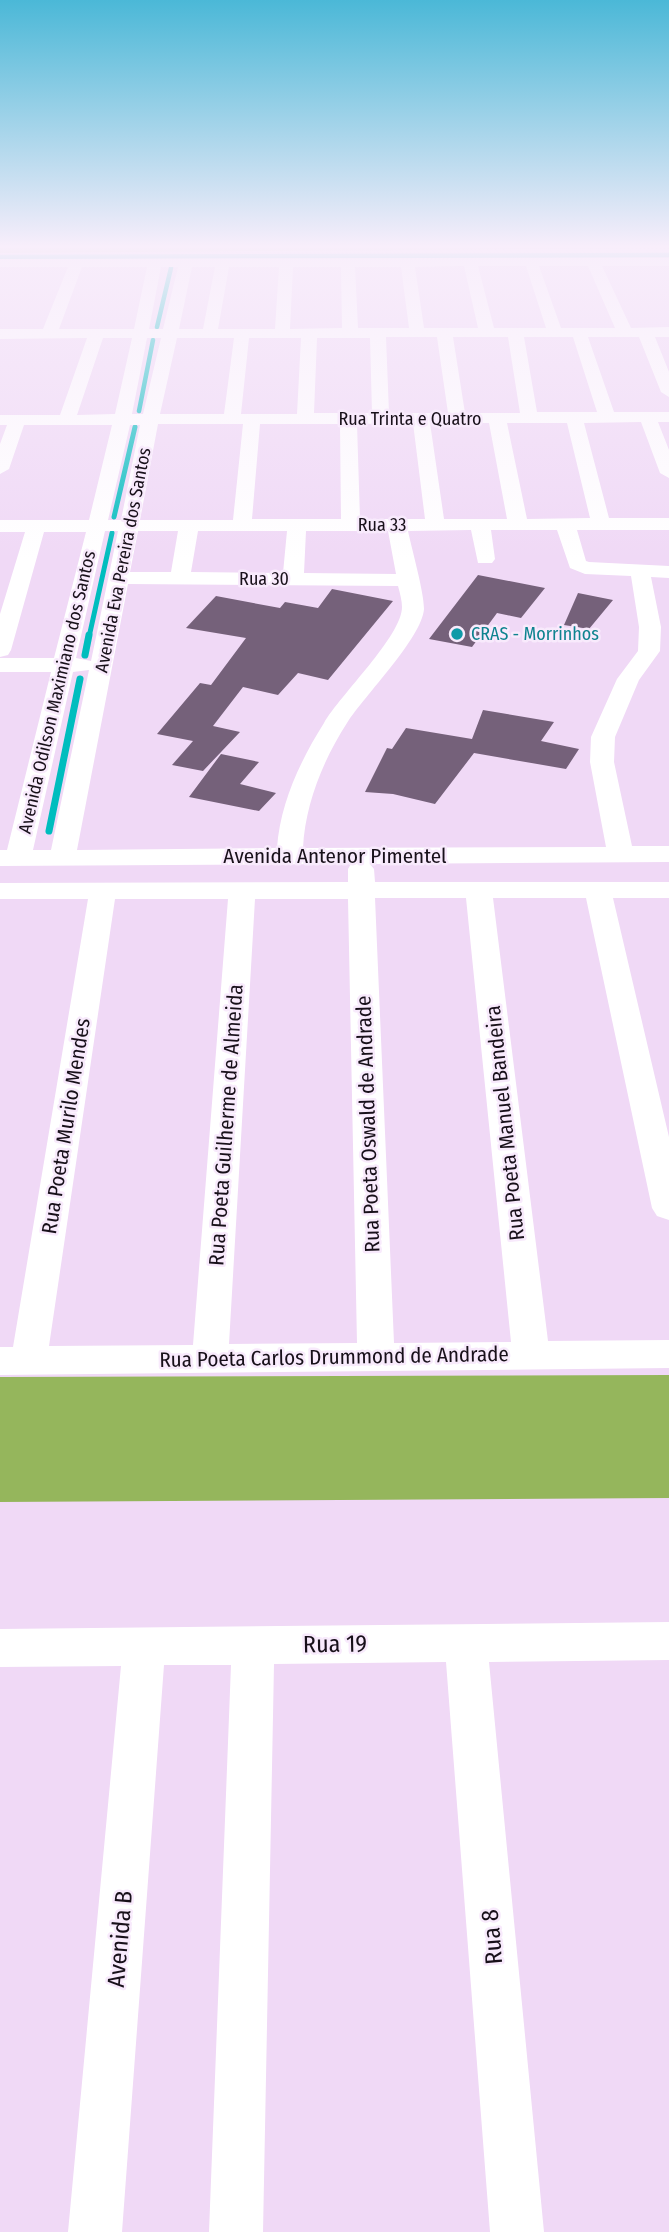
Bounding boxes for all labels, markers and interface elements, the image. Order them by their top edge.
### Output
street label: Rua Trinta e Quatro [339,408,481,430]
street label: Avenida Eva Pereira dos Santos [90,445,156,674]
street label: Rua 33 [358,514,406,536]
street label: Avenida Odilson Maximiano dos Santos [14,548,100,836]
street label: Rua 30 [239,568,289,590]
place label: CRAS - Morrinhos [471,623,599,645]
marker: CRAS - Morrinhos [449,626,465,642]
street label: Avenida Antenor Pimentel [223,843,447,869]
street label: Rua Poeta Guilherme de Almeida [203,983,249,1267]
street label: Rua Poeta Oswald de Andrade [351,995,385,1253]
street label: Rua Poeta Manuel Bandeira [480,1004,530,1242]
street label: Rua Poeta Murilo Mendes [36,1016,96,1236]
street label: Rua Poeta Carlos Drummond de Andrade [159,1341,509,1373]
street label: Rua 19 [303,1629,367,1659]
street label: Avenida B [102,1889,138,1989]
street label: Rua 8 [476,1908,508,1966]

